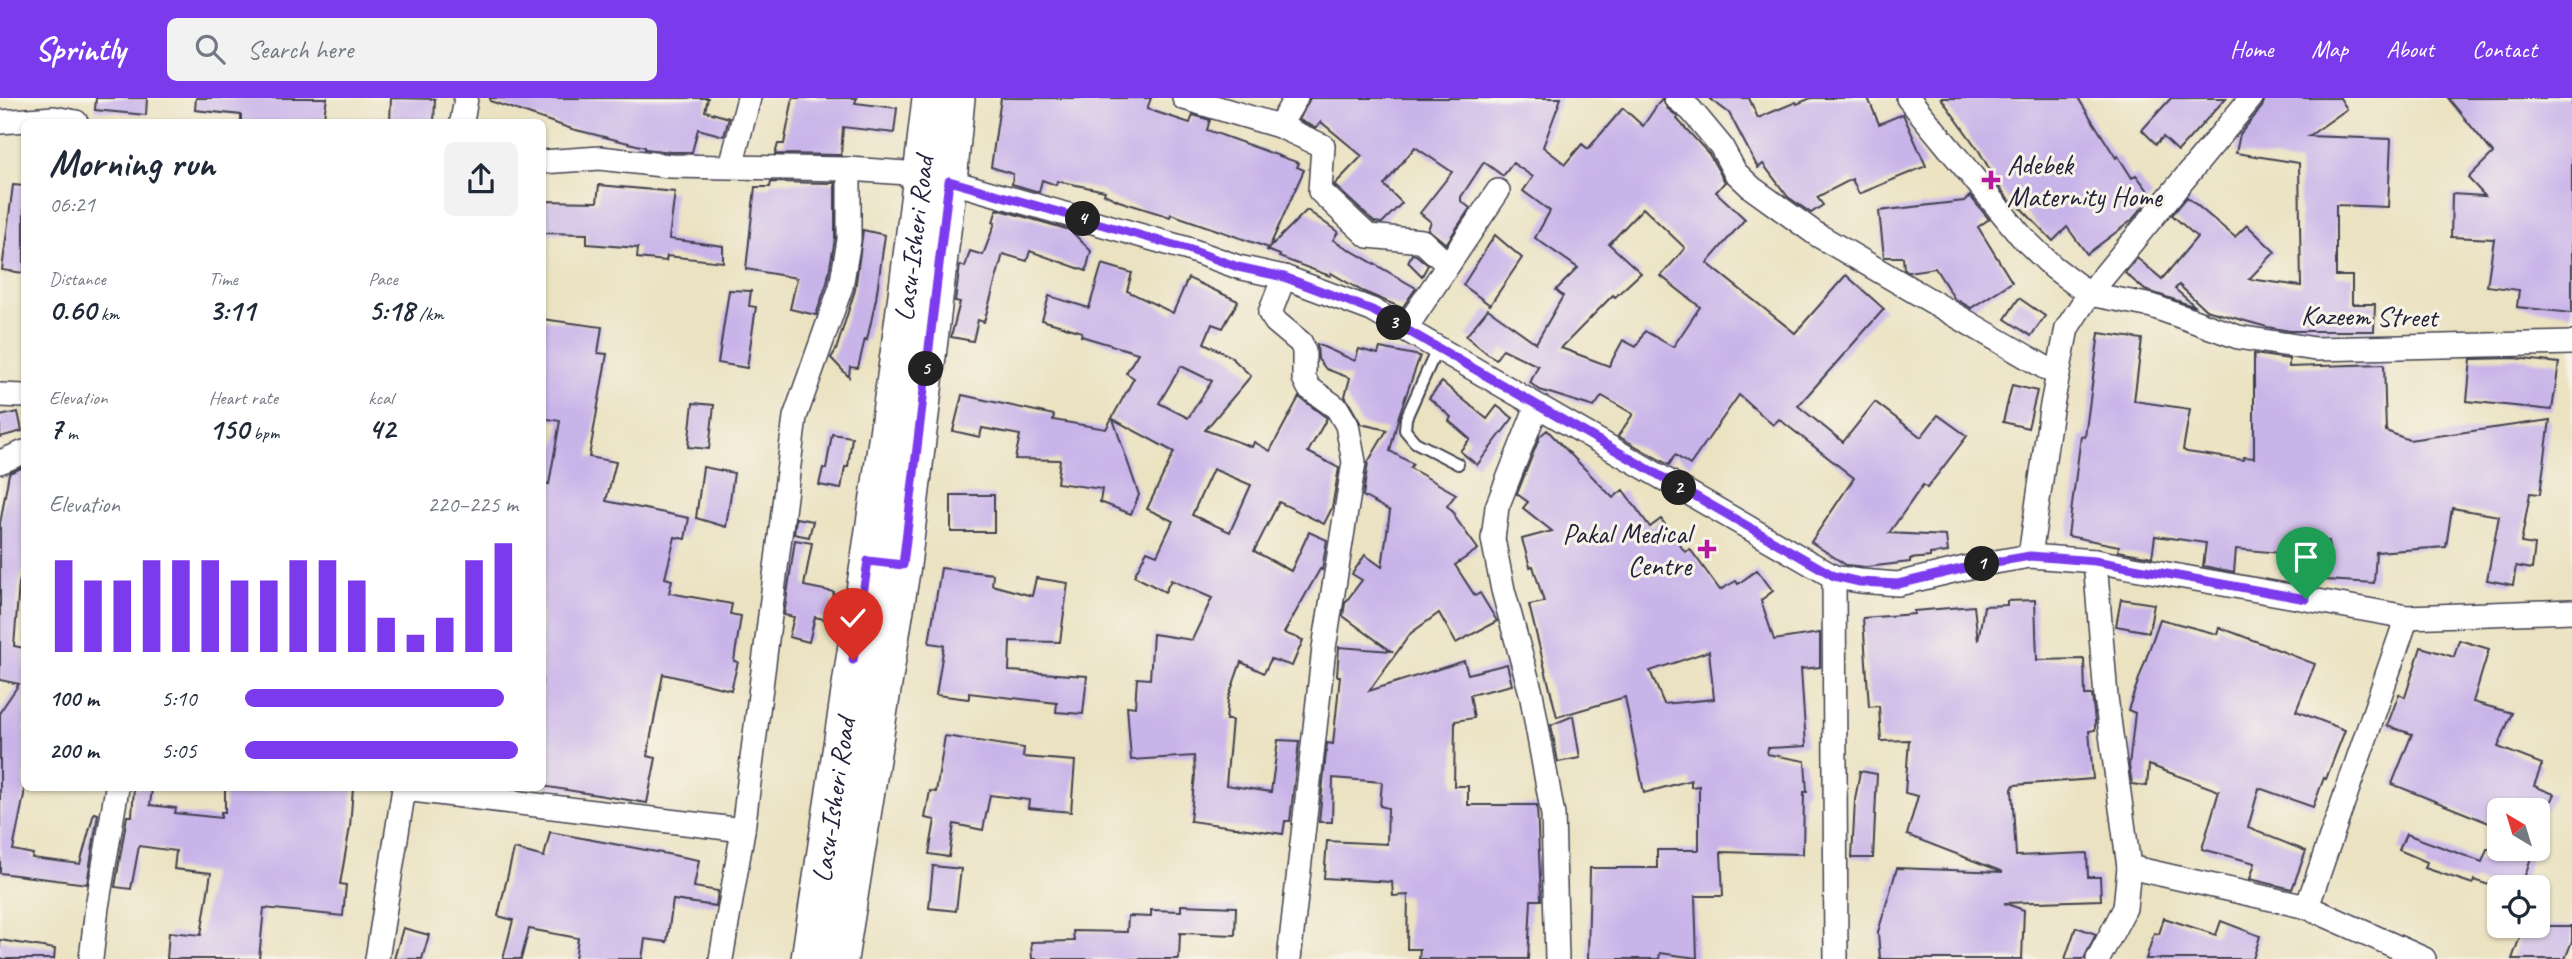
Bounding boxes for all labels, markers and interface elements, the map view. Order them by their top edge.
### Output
search box [167,18,657,81]
text: Sprintly [35,28,125,70]
icon: search [191,30,229,68]
text: Search here [247,33,353,66]
text: Home [2230,34,2273,64]
text: Map [2311,34,2348,64]
text: About [2386,34,2434,64]
text: Contact [2472,34,2537,64]
text: Morning run [49,140,215,187]
button: share [444,142,518,216]
place label: Adebek Maternity Home [2007,147,2164,214]
street label: Lasu-Isheri Road [885,150,941,323]
marker: Adebek Maternity Home [1981,170,2001,190]
text: 06:21 [49,190,95,219]
pin: 4 [1066,202,1100,236]
text: 4 [1078,206,1087,230]
text: Distance [49,267,106,291]
text: Time [209,267,238,291]
text: Pace [368,267,398,291]
text: 0.60 [49,291,96,329]
text: 3:11 [209,291,255,329]
text: 5:18 [368,291,414,329]
street label: Kazeem Street [2300,297,2440,335]
text: km [96,302,119,326]
text: /km [414,302,444,326]
pin: 3 [1376,306,1412,341]
text: 3 [1389,310,1398,334]
pin: 5 [908,352,944,386]
text: 5 [921,356,930,380]
text: Elevation [49,386,107,410]
text: Heart rate [209,386,278,410]
text: kcal [368,386,393,410]
text: 7 [49,410,62,448]
text: 150 [209,410,249,448]
text: 42 [368,410,395,448]
text: m [62,421,78,445]
text: bpm [249,421,279,445]
pin: 2 [1662,470,1696,506]
text: 2 [1674,475,1683,499]
text: Elevation [49,490,120,519]
text: 220–225 m [427,490,518,519]
place label: Pakal Medical Centre [1563,516,1696,583]
pin [2276,527,2336,599]
icon: arrive [2287,538,2325,576]
marker: Pakal Medical Centre [1697,539,1717,559]
pin: 1 [1965,546,2000,582]
text: 1 [1977,551,1986,575]
pin [823,588,883,660]
icon: check [834,599,872,637]
text: 100 m [49,684,99,713]
text: 5:10 [161,684,197,713]
street label: Lasu-Isheri Road [803,712,863,884]
text: 200 m [49,736,99,765]
text: 5:05 [161,736,197,765]
north arrow [2487,798,2550,861]
map controls [2487,798,2550,938]
button: locate [2487,875,2550,938]

